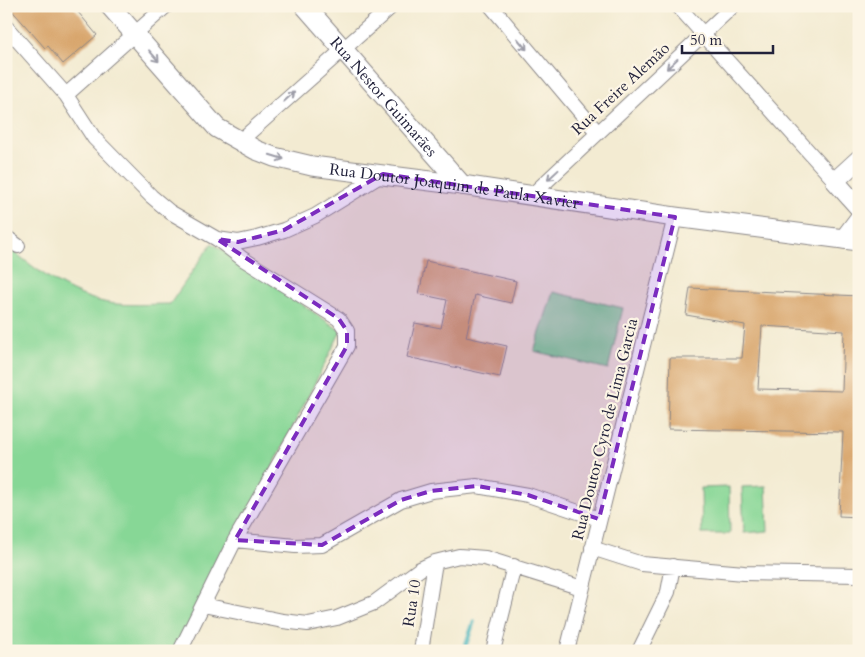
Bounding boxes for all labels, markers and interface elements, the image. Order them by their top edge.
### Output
scale bar [682,22,774,54]
text: 50 m [690,30,722,50]
street label: Rua Nestor Guimarães [325,32,442,162]
one-way arrow [517,37,528,50]
street label: Rua Freire Alemão [567,37,675,140]
one-way arrow [148,49,159,62]
one-way arrow [665,58,678,70]
one-way arrow [283,92,296,103]
one-way arrow [268,152,284,162]
street label: Rua Doutor Joaquim de Paula Xavier [328,158,581,214]
one-way arrow [547,169,560,181]
street label: Rua Doutor Cyro de Lima Garcia [567,316,643,542]
street label: Rua 10 [397,578,427,628]

